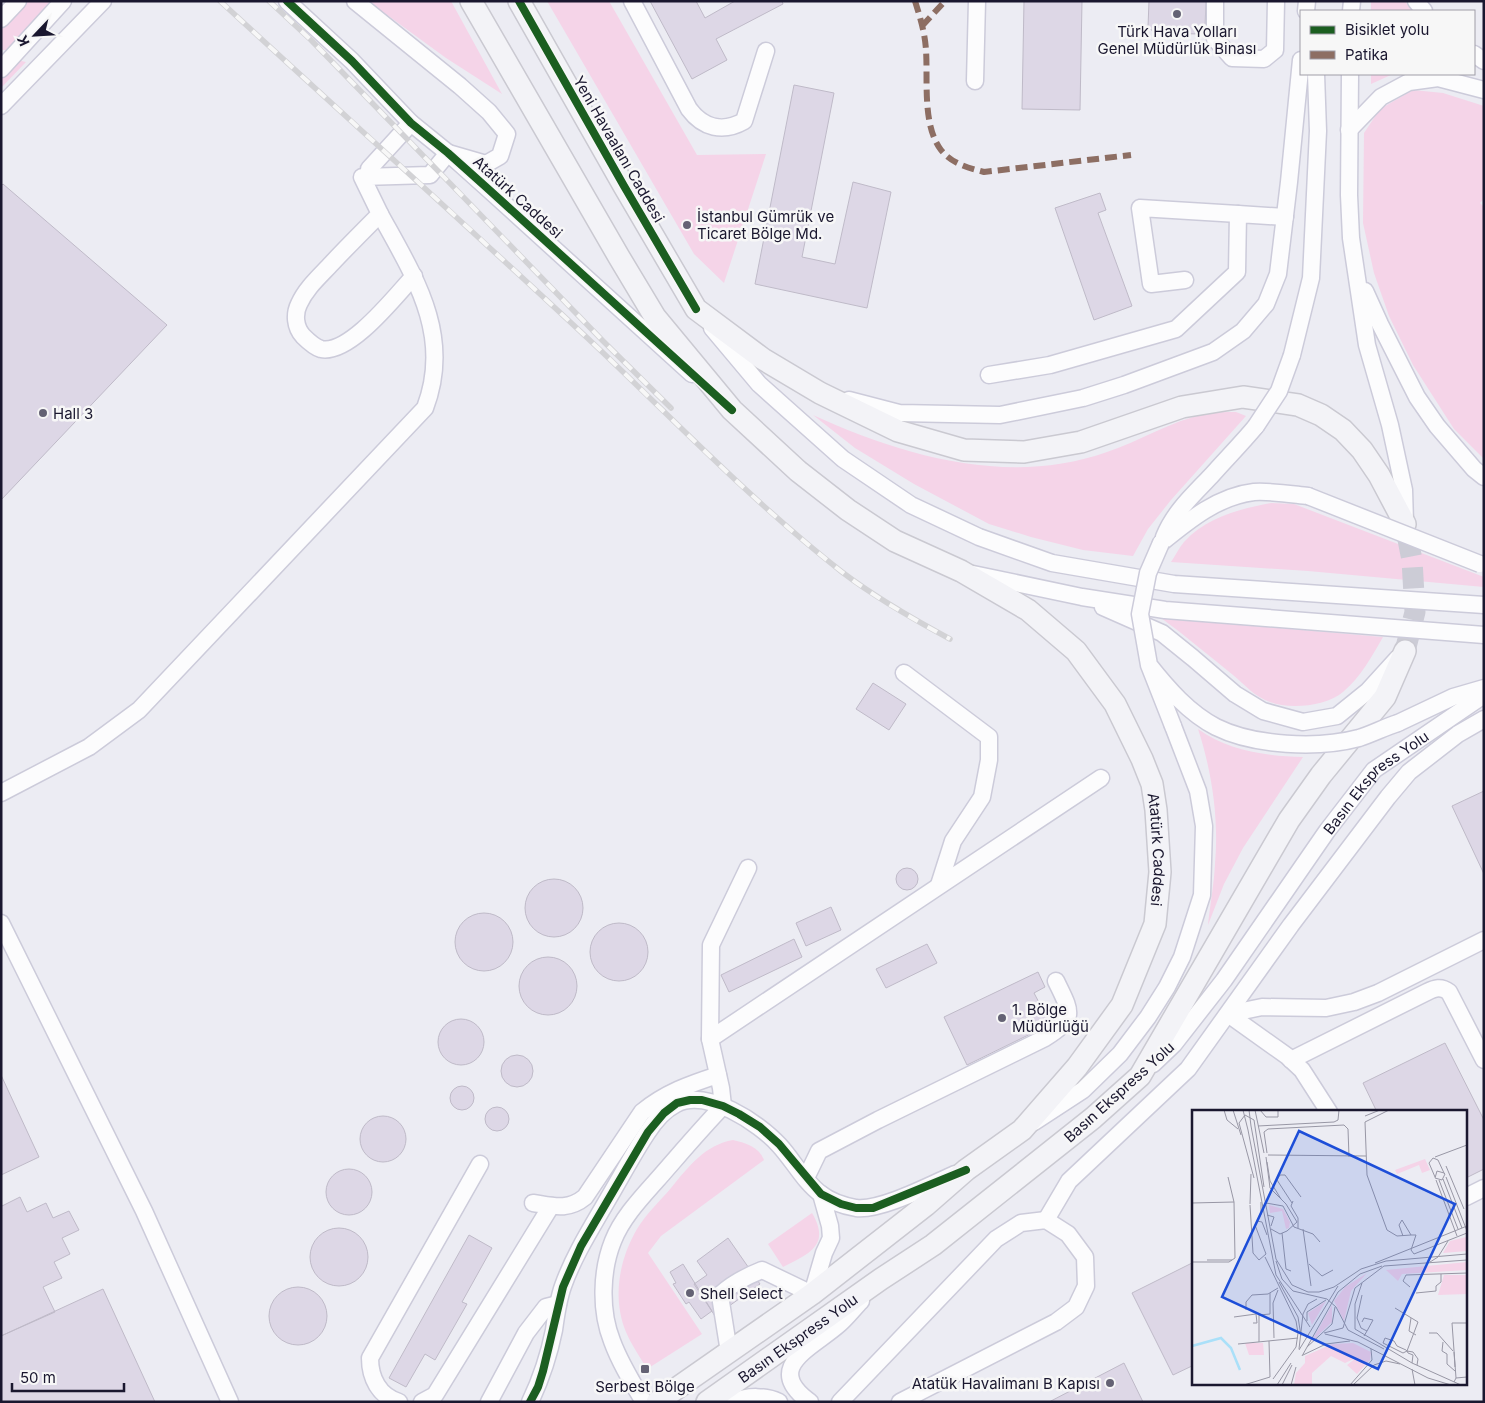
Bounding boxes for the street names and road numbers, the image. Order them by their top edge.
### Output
street label: Yeni Havaalanı Caddesi [569,72,669,226]
street label: Atatürk Caddesi [469,152,567,242]
street label: Basın Ekspress Yolu [1319,726,1432,838]
street label: Atatürk Caddesi [1144,791,1170,907]
street label: Basın Ekspress Yolu [1060,1037,1178,1147]
street label: Basın Ekspress Yolu [734,1289,861,1387]

